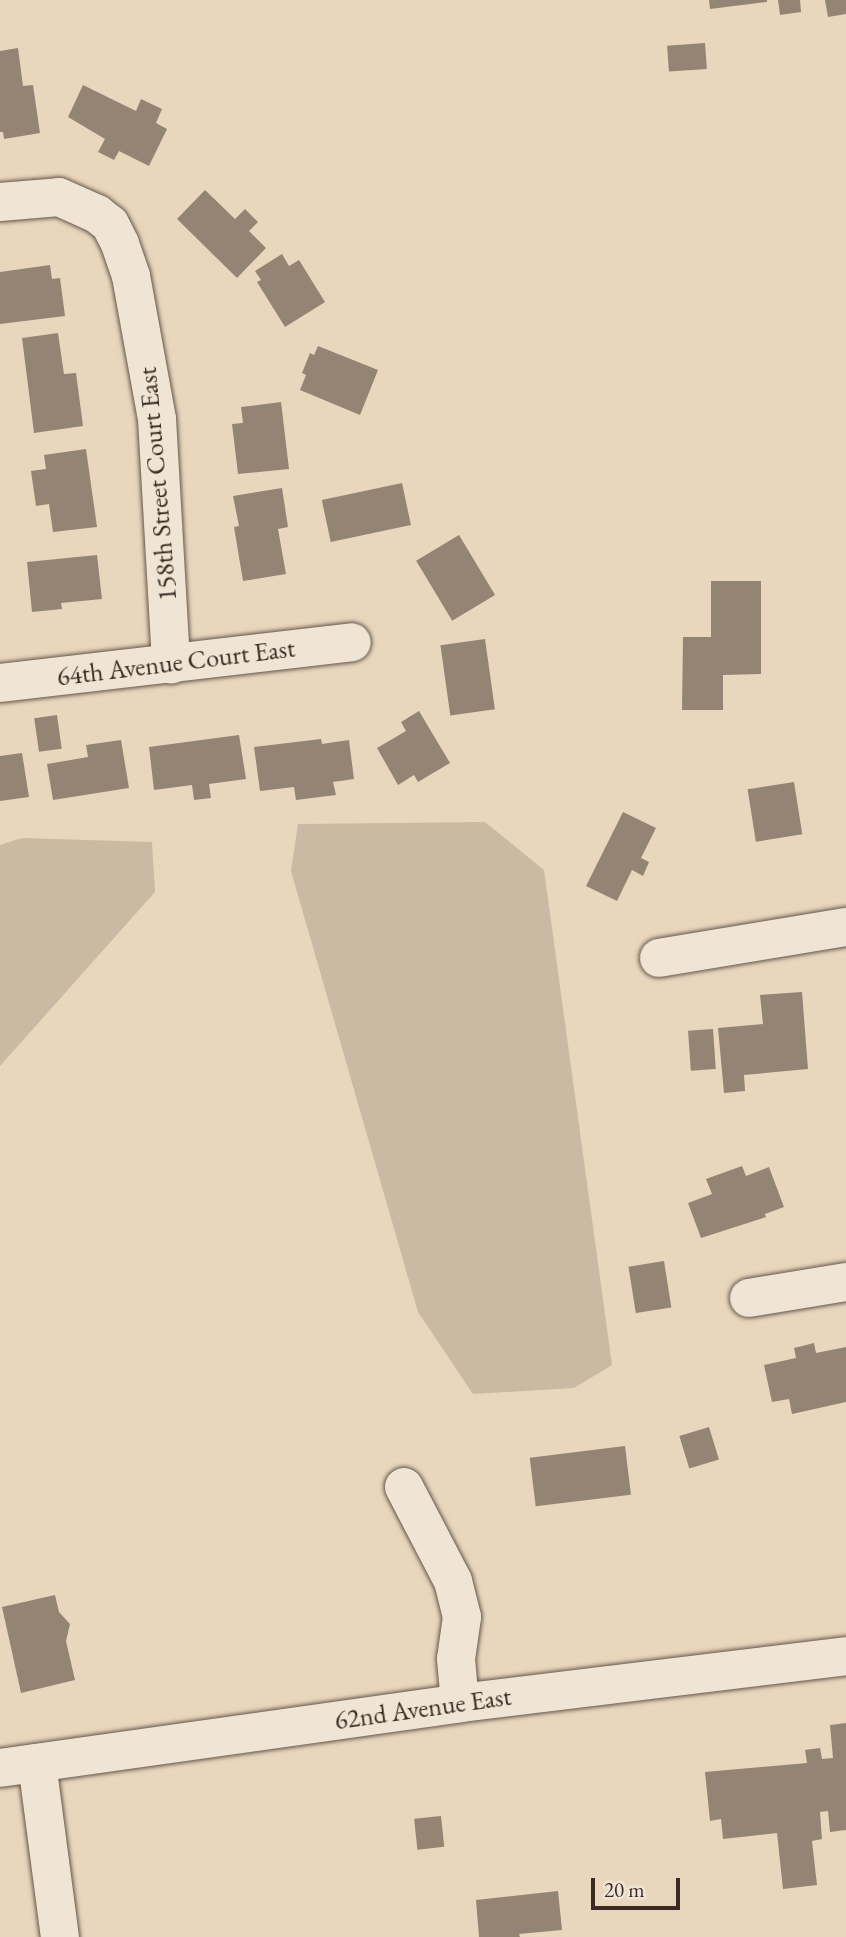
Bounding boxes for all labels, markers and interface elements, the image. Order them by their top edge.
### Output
street label: 158th Street Court East [132,366,184,602]
street label: 64th Avenue Court East [55,633,297,693]
street label: 62nd Avenue East [333,1681,513,1737]
scale bar [594,1864,683,1908]
text: 20 m [604,1876,645,1903]

